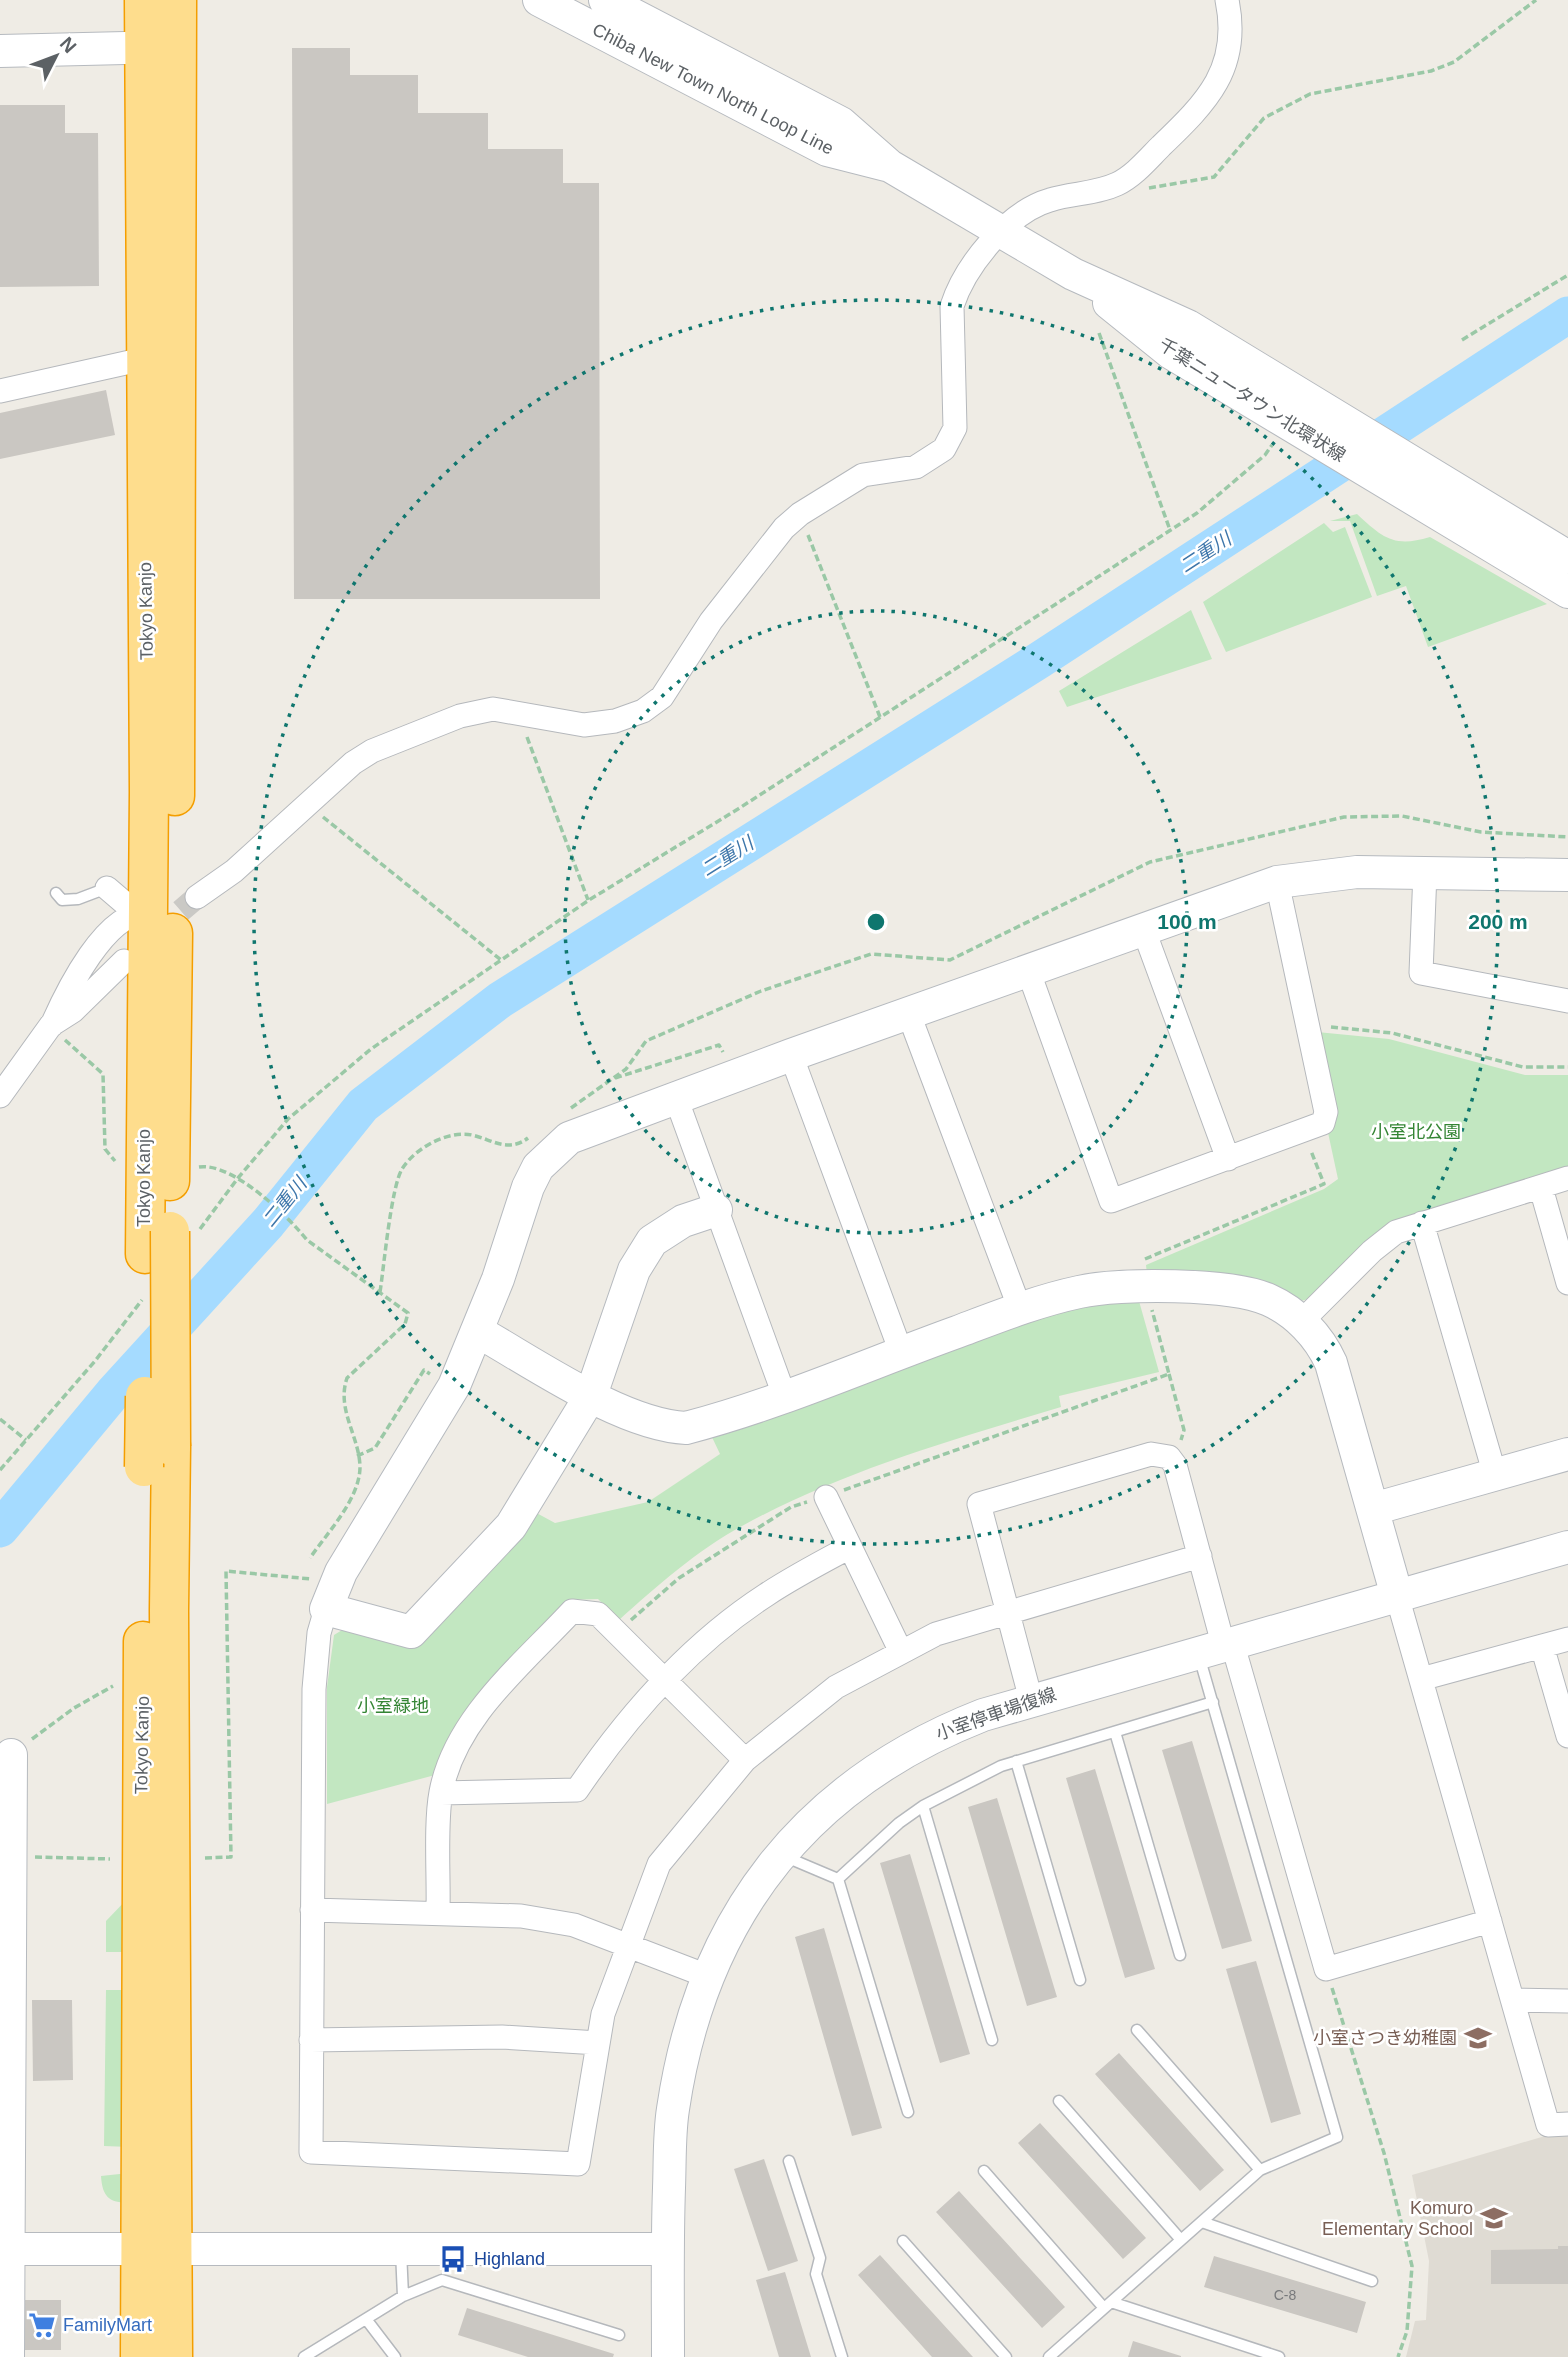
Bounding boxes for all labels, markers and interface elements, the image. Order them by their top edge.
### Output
street label: Chiba New Town North Loop Line [589,19,837,159]
north arrow [21,21,91,91]
text: N [56,33,81,57]
street label: 千葉ニュータウン北環状線 [1155,334,1349,466]
water label: 二重川 [1176,527,1237,577]
street label: Tokyo Kanjo [135,562,157,660]
water label: 二重川 [698,831,759,880]
centre of rings [864,910,888,934]
text: 100 m [1157,910,1217,933]
text: 200 m [1468,910,1528,933]
park label: 小室北公園 [1371,1122,1461,1142]
street label: Tokyo Kanjo [134,1129,154,1227]
water label: 二重川 [258,1172,312,1231]
street label: 小室停車場復線 [933,1684,1059,1744]
street label: Tokyo Kanjo [131,1696,153,1794]
park label: 小室緑地 [357,1696,429,1716]
school or university icon: 小室さつき幼稚園 [1463,2023,1493,2053]
place label: 小室さつき幼稚園 [1313,2028,1457,2048]
place label: Komuro Elementary School [1322,2198,1473,2239]
school or university icon: Komuro Elementary School [1479,2203,1509,2233]
bus stop icon: Highland [438,2244,468,2274]
place label: Highland [474,2249,545,2269]
house number: C-8 [1274,2287,1296,2303]
supermarket icon: FamilyMart [27,2310,57,2340]
place label: FamilyMart [63,2315,152,2335]

